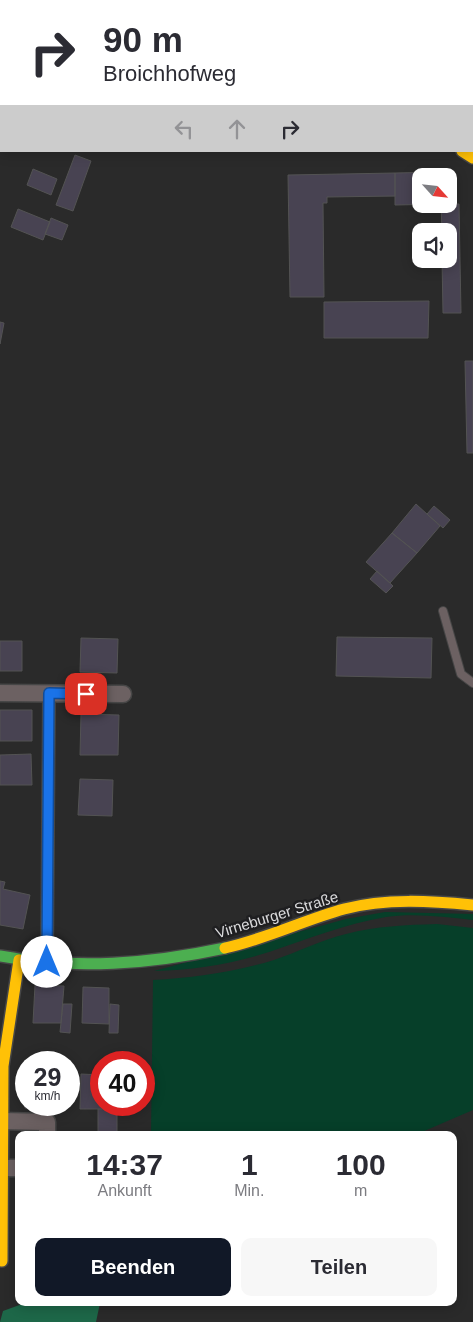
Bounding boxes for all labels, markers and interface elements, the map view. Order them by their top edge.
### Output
icon: right [20,20,85,85]
text: 90 m [103,20,183,59]
text: Broichhofweg [103,61,236,86]
icon: left [170,115,198,143]
icon: ahead [223,115,251,143]
icon: right [276,115,304,143]
north arrow [412,168,458,212]
map controls [412,168,457,268]
button: sound [412,223,457,268]
pin [65,673,107,715]
icon: arrive [72,680,100,708]
street label: Virneburger Straße [214,888,340,941]
position arrow [20,935,72,987]
speed limit sign: 40 [90,1051,155,1116]
text: 29 [34,1063,61,1091]
text: km/h [34,1089,61,1103]
text: 14:37 [86,1148,163,1181]
text: 1 [241,1148,258,1181]
text: 100 [336,1148,386,1181]
text: Ankunft [97,1182,152,1199]
text: Min. [234,1182,264,1199]
text: m [354,1182,367,1199]
button: Beenden [35,1238,231,1296]
button: Teilen [241,1238,437,1296]

